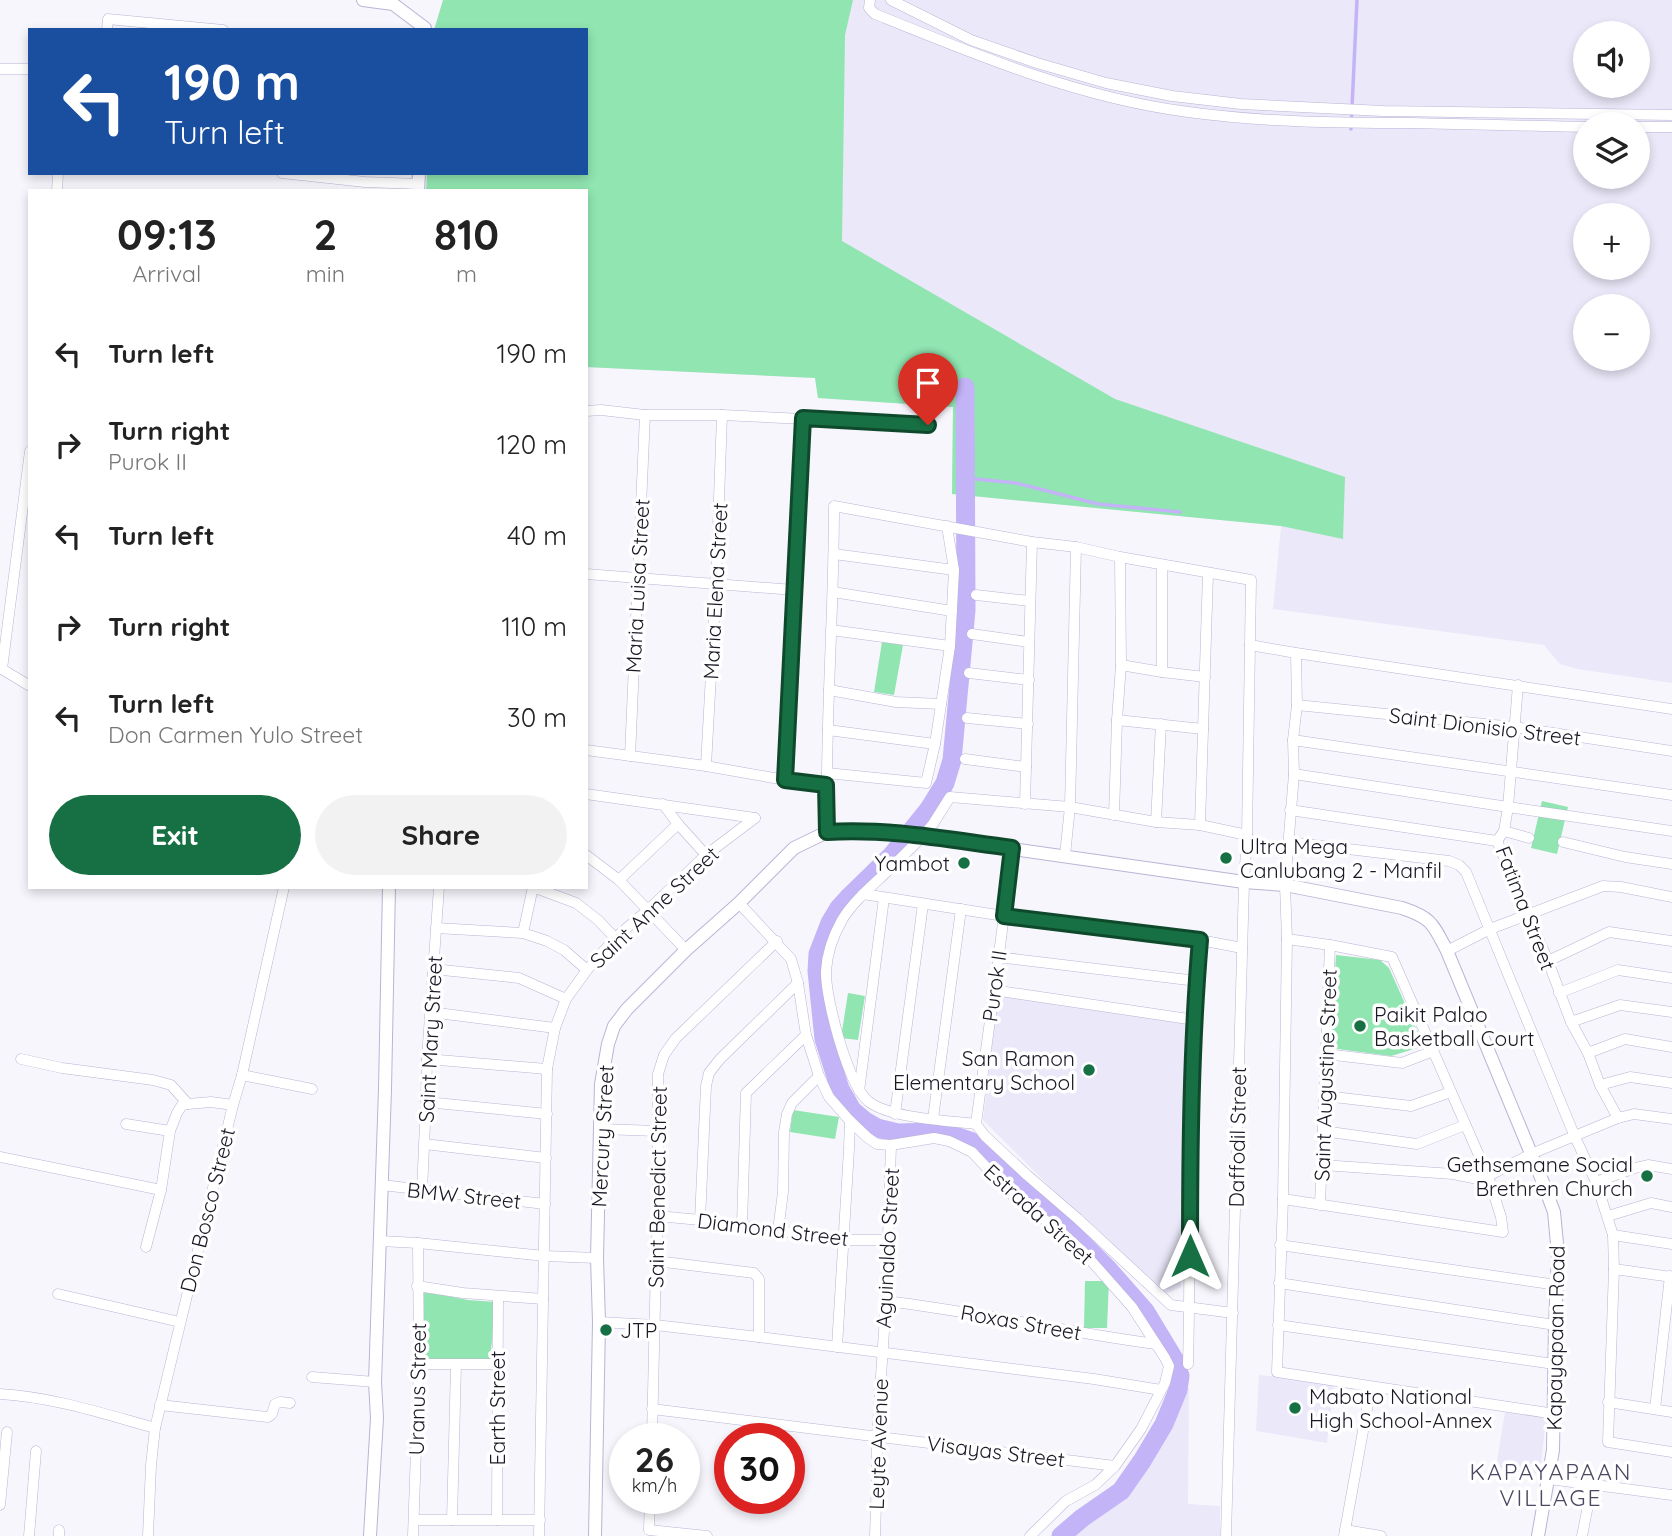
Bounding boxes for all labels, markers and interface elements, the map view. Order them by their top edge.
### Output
map controls [1573,21,1650,371]
button: sound [1573,21,1650,98]
text: 190 m [164,51,300,112]
icon: left [49,56,140,147]
text: Turn left [164,112,285,152]
button: layers [1573,112,1650,189]
button: + [1573,203,1650,280]
text: 09:13 [117,208,217,261]
text: 2 [313,208,337,261]
text: 810 [434,208,499,261]
text: Arrival [132,259,201,288]
text: min [306,259,345,288]
text: m [456,259,477,288]
button: − [1573,294,1650,371]
icon: left [49,335,87,373]
text: Turn left [108,337,215,370]
text: 190 m [497,337,567,370]
pin [898,353,958,425]
icon: arrive [909,364,947,402]
text: Turn right [108,414,230,447]
icon: right [49,426,87,464]
text: 120 m [497,428,567,461]
text: Purok II [108,447,187,476]
street label: Maria Luisa Street [619,498,655,674]
street label: Maria Elena Street [697,502,733,680]
icon: left [49,517,87,555]
text: Turn left [108,519,215,552]
text: 40 m [507,519,567,552]
icon: right [49,608,87,646]
text: Turn right [108,610,230,643]
text: 110 m [501,610,567,643]
text: Turn left [108,687,215,720]
icon: left [49,699,87,737]
text: 30 m [507,701,567,734]
street label: Saint Dionisio Street [1388,701,1582,751]
text: Don Carmen Yulo Street [108,720,363,749]
button: Exit [49,795,301,875]
button: Share [315,795,567,875]
place label: Ultra Mega Canlubang 2 - Manfil [1240,833,1442,883]
street label: Saint Anne Street [584,841,724,973]
street label: Fatima Street [1490,842,1562,974]
place label: Yambot [875,850,950,876]
marker: Ultra Mega Canlubang 2 - Manfil [1218,850,1234,866]
marker: Yambot [956,855,972,871]
street label: Purok II [976,948,1012,1024]
street label: Saint Mary Street [413,955,447,1123]
street label: Saint Augustine Street [1308,968,1342,1182]
place label: Paikit Palao Basketball Court [1374,1001,1534,1051]
marker: Paikit Palao Basketball Court [1352,1018,1368,1034]
place label: San Ramon Elementary School [893,1045,1075,1095]
marker: San Ramon Elementary School [1081,1062,1097,1078]
street label: Mercury Street [585,1064,619,1208]
street label: Daffodil Street [1223,1066,1251,1208]
street label: Saint Benedict Street [642,1086,672,1288]
street label: Don Bosco Street [174,1125,240,1295]
place label: Gethsemane Social Brethren Church [1447,1151,1633,1201]
street label: Estrada Street [979,1158,1099,1270]
street label: Aguinaldo Street [870,1167,904,1329]
marker: Gethsemane Social Brethren Church [1639,1168,1655,1184]
street label: BMW Street [406,1176,522,1214]
street label: Diamond Street [696,1207,850,1251]
position arrow [1153,1219,1227,1293]
street label: Kapayapaan Road [1540,1245,1570,1431]
street label: Roxas Street [959,1299,1083,1345]
place label: JTP [620,1317,657,1343]
street label: Uranus Street [403,1322,431,1456]
marker: JTP [598,1322,614,1338]
street label: Earth Street [484,1351,510,1465]
street label: Leyte Avenue [863,1378,893,1510]
place label: Mabato National High School-Annex [1309,1383,1492,1433]
marker: Mabato National High School-Annex [1287,1400,1303,1416]
speed limit sign: 30 [714,1423,805,1514]
street label: Visayas Street [926,1430,1066,1472]
text: 26 [635,1437,674,1481]
district label: KAPAYAPAAN VILLAGE [1469,1457,1633,1512]
text: km/h [632,1474,677,1497]

